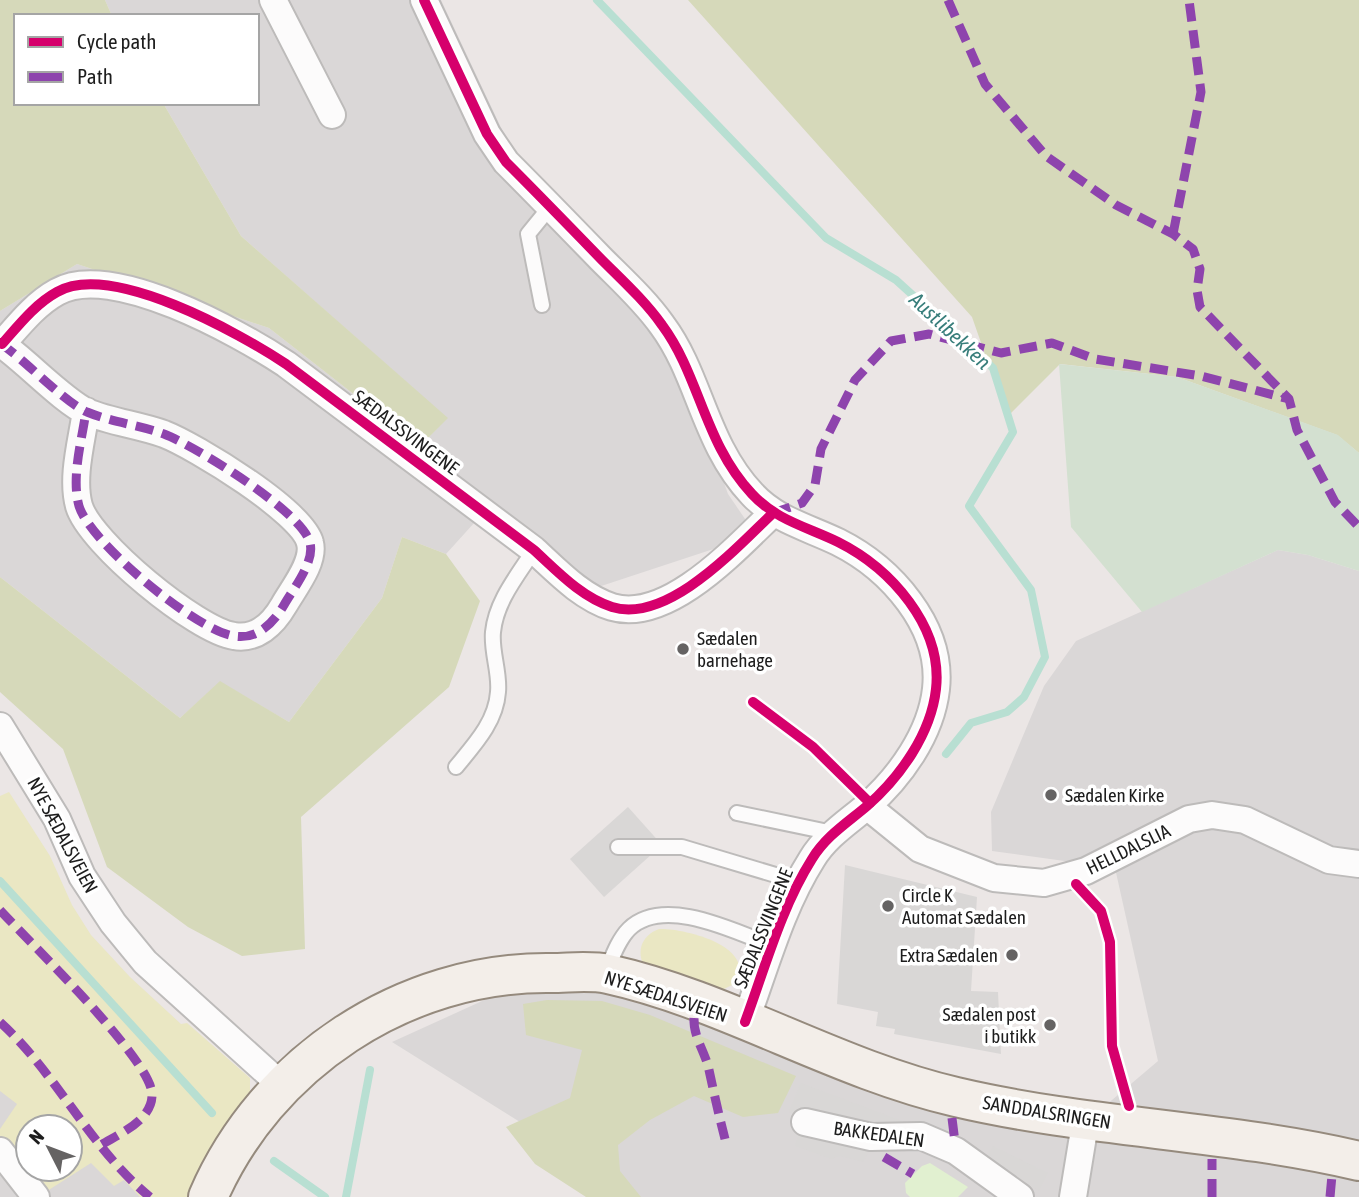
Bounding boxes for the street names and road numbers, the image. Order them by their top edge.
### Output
street label: SÆDALSSVINGENE [349,385,463,479]
street label: NYE SÆDALSVEIEN [23,773,103,897]
street label: HELLDALSLIA [1082,819,1174,879]
street label: SÆDALSSVINGENE [729,865,797,991]
street label: NYE SÆDALSVEIEN [602,966,730,1026]
street label: SANDDALSRINGEN [981,1091,1113,1133]
street label: BAKKEDALEN [832,1117,926,1151]

